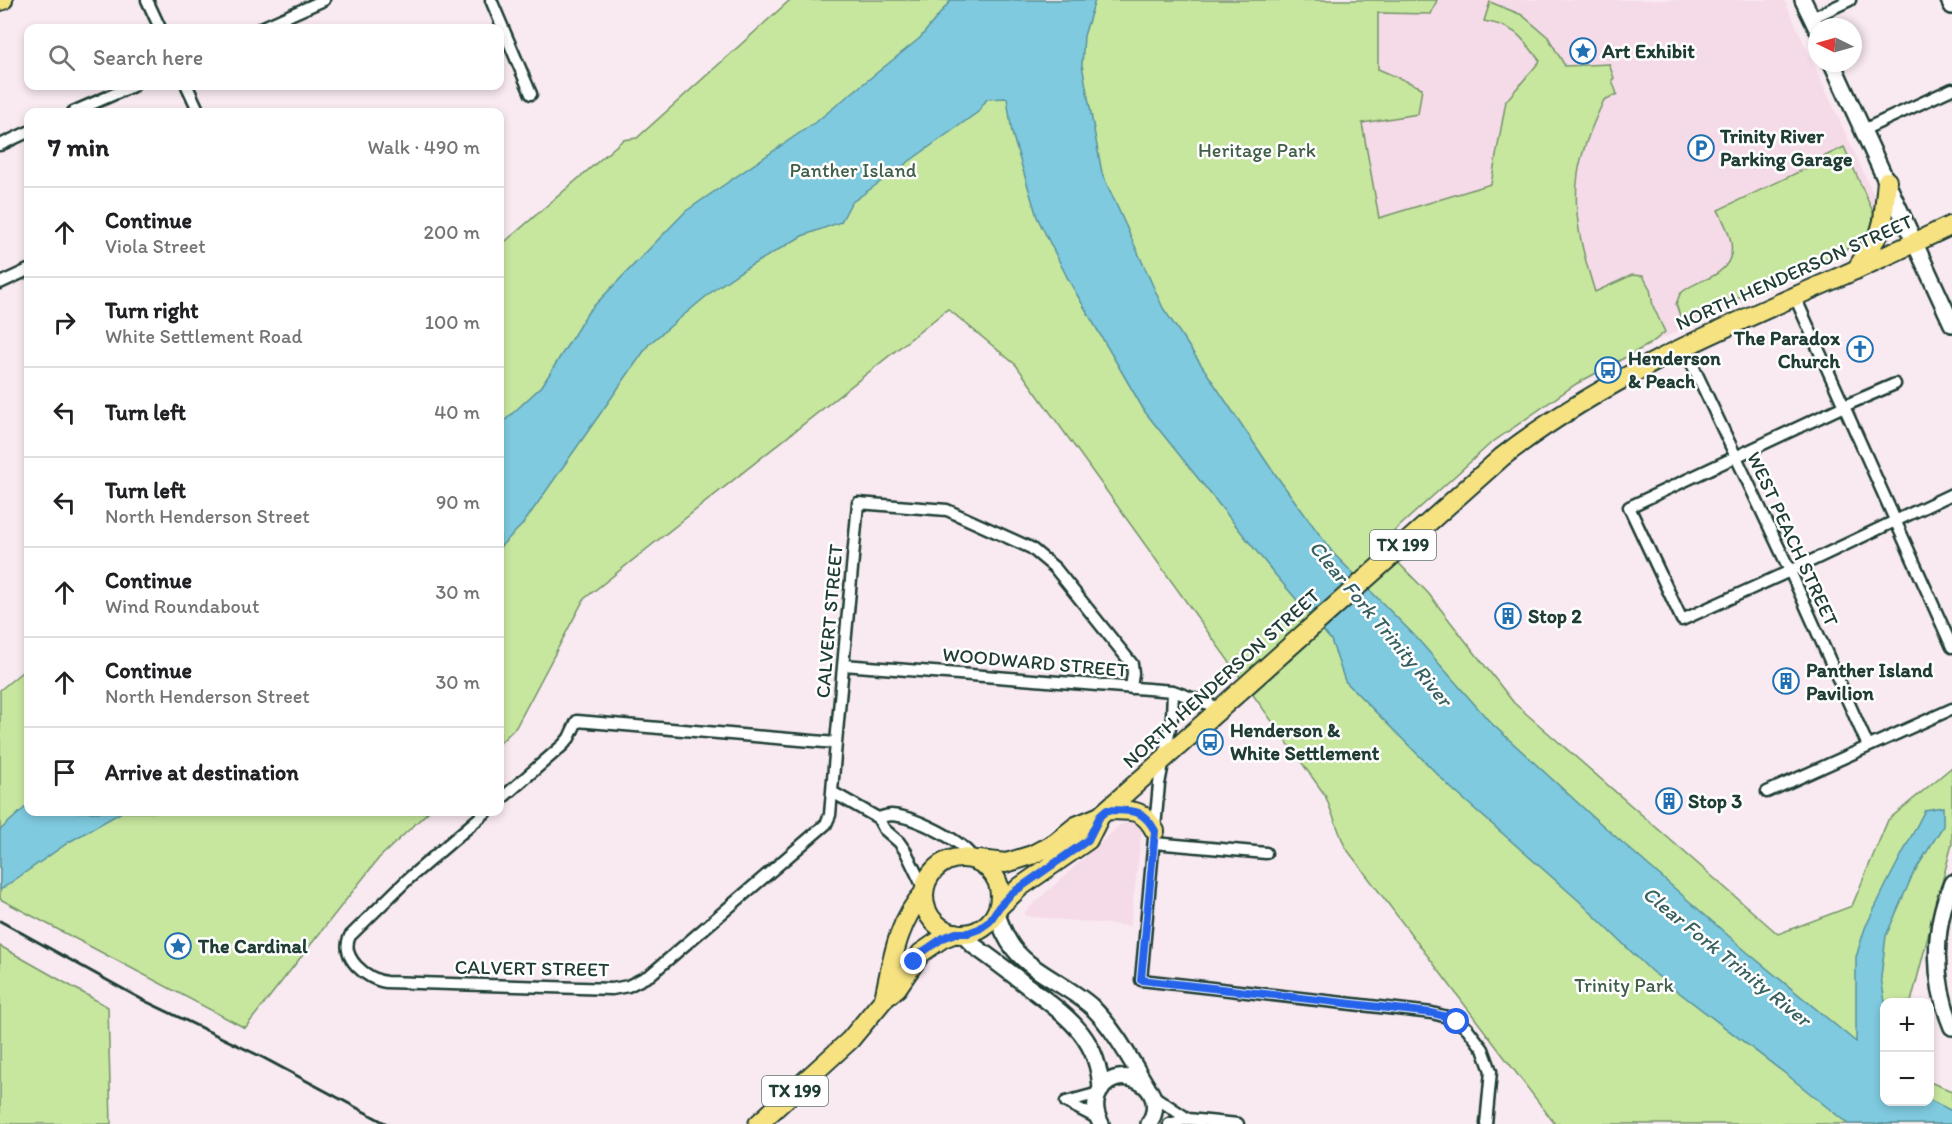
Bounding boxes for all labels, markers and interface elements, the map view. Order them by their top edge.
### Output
north arrow [1808,18,1862,72]
search box [24,24,504,90]
place icon: Art Exhibit [1568,36,1598,66]
place label: Art Exhibit [1601,39,1695,63]
icon: search [45,41,78,74]
text: Search here [93,44,203,71]
place label: Trinity River Parking Garage [1719,124,1853,172]
text: 7 min [48,131,109,163]
parking icon: Trinity River Parking Garage [1686,133,1716,163]
text: Walk · 490 m [367,135,480,159]
park label: Heritage Park [1198,138,1316,162]
park label: Panther Island [790,158,917,182]
text: Continue [105,207,192,234]
street label: NORTH HENDERSON STREET [1672,209,1916,335]
icon: ahead [48,216,81,249]
text: 200 m [424,220,480,244]
text: Viola Street [105,234,206,258]
text: Turn right [105,297,199,324]
icon: right [48,306,81,339]
text: 100 m [425,310,480,334]
text: White Settlement Road [105,324,302,348]
place label: The Paradox Church [1733,326,1841,373]
church icon: The Paradox Church [1845,334,1875,364]
place label: Henderson & Peach [1628,346,1721,393]
bus stop icon: Henderson & Peach [1593,355,1623,385]
icon: left [48,396,81,429]
text: Turn left [105,399,186,426]
text: 40 m [434,400,480,424]
street label: WEST PEACH STREET [1742,448,1844,630]
text: Turn left [105,477,186,504]
icon: left [48,486,81,519]
text: 90 m [436,490,480,514]
text: North Henderson Street [105,504,310,528]
road number: TX 199 [1370,530,1436,560]
water label: Clear Fork Trinity River [1304,535,1459,713]
street label: CALVERT STREET [810,543,848,699]
text: Continue [105,567,192,594]
icon: ahead [48,576,81,609]
text: 30 m [435,580,480,604]
street label: NORTH HENDERSON STREET [1117,583,1325,773]
text: Wind Roundabout [105,594,259,618]
building icon: Stop 2 [1493,601,1523,631]
place label: Stop 2 [1528,604,1582,629]
street label: WOODWARD STREET [941,642,1129,682]
text: Continue [105,657,192,684]
place label: Panther Island Pavilion [1806,658,1933,705]
icon: ahead [48,666,81,699]
building icon: Panther Island Pavilion [1771,666,1801,696]
text: 30 m [435,670,480,694]
text: North Henderson Street [105,684,310,708]
place label: Henderson & White Settlement [1230,718,1380,765]
bus stop icon: Henderson & White Settlement [1195,727,1225,757]
icon: arrive [48,756,81,789]
text: Arrive at destination [105,759,299,786]
building icon: Stop 3 [1654,786,1684,816]
place label: Stop 3 [1688,789,1742,814]
water label: Clear Fork Trinity River [1638,881,1818,1033]
place icon: The Cardinal [163,931,193,961]
place label: The Cardinal [197,934,308,958]
route end [900,948,926,974]
street label: CALVERT STREET [454,955,610,981]
park label: Trinity Park [1574,973,1675,997]
map controls [1880,998,1934,1106]
button: + [1880,998,1934,1052]
route start [1443,1008,1469,1034]
button: − [1880,1052,1934,1106]
road number: TX 199 [762,1076,828,1106]

